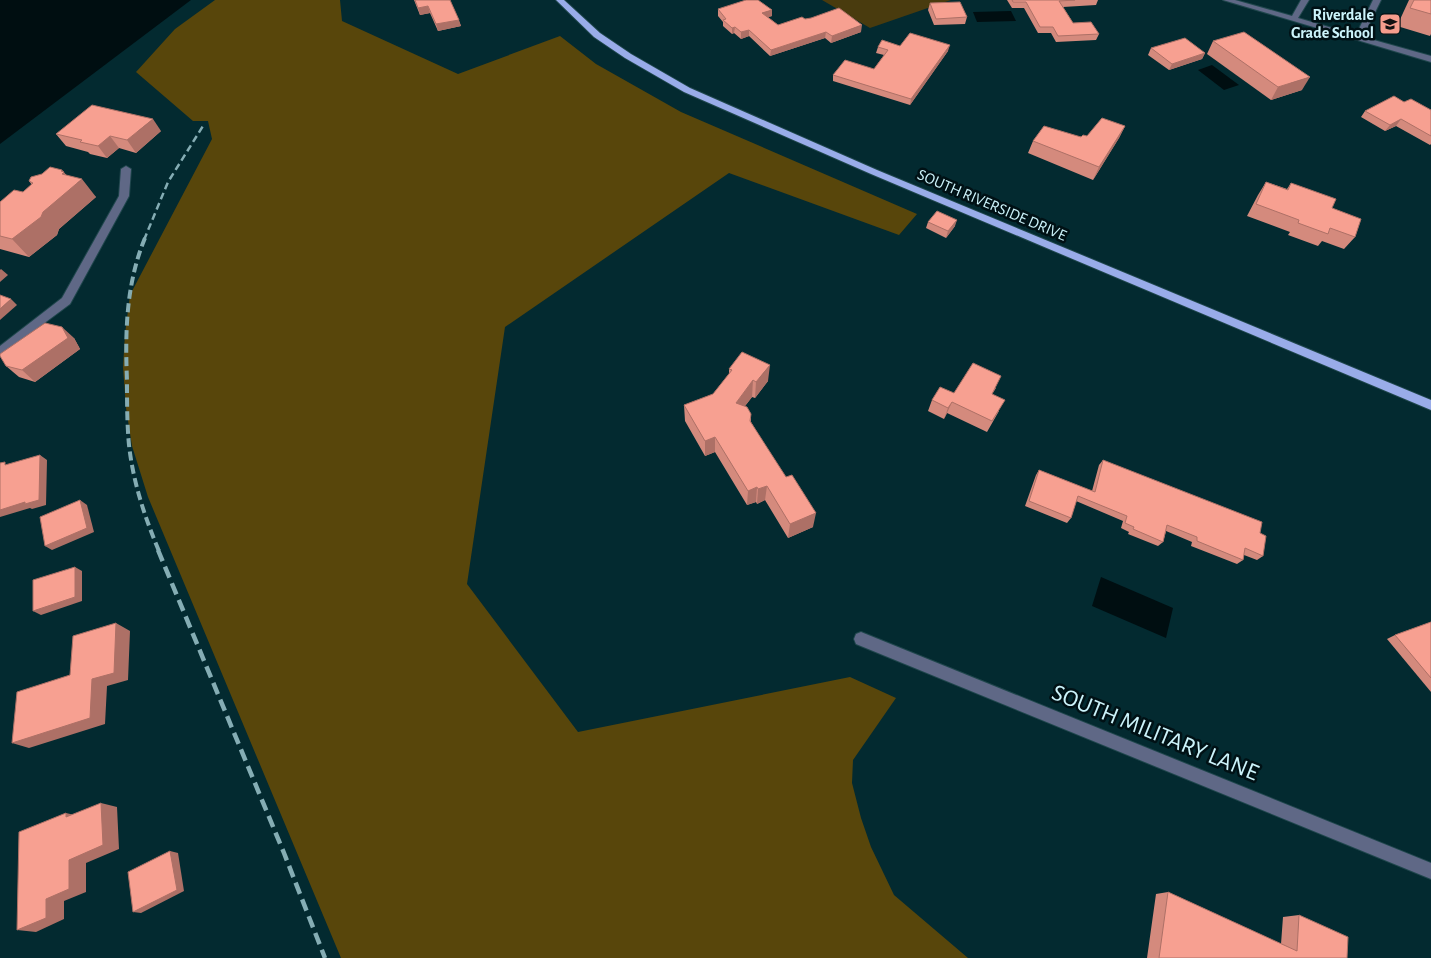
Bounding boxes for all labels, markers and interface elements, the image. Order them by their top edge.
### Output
place label: Riverdale Grade School [1291,7,1374,41]
school or university icon: Riverdale Grade School [1378,12,1402,36]
street label: SOUTH RIVERSIDE DRIVE [915,166,1069,244]
street label: SOUTH MILITARY LANE [1048,681,1262,786]

